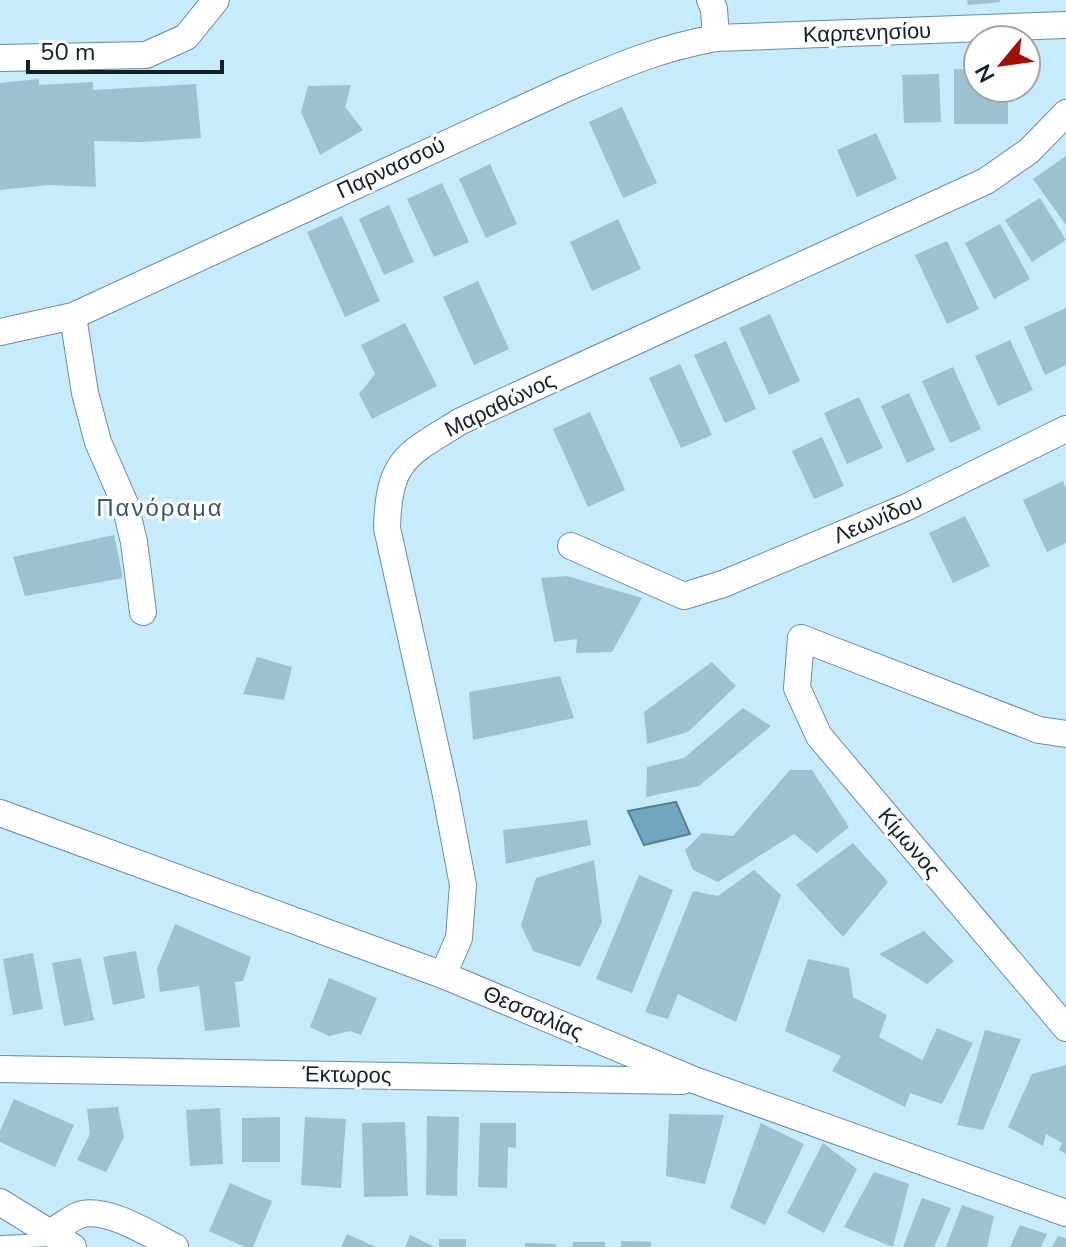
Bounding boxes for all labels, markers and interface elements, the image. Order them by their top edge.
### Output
street label: Καρπενησίου [802,16,932,50]
scale bar [28,24,222,74]
north arrow [962,24,1042,104]
text: 50 m [40,36,96,68]
text: N [968,59,1002,88]
street label: Παρνασσού [332,130,450,206]
street label: Μαραθώνος [440,365,560,445]
street label: Λεωνίδου [829,487,927,551]
district label: Πανόραμα [96,492,224,524]
street label: Κίμωνος [871,802,947,884]
street label: Θεσσαλίας [478,978,588,1048]
street label: Έκτωρος [301,1059,392,1091]

